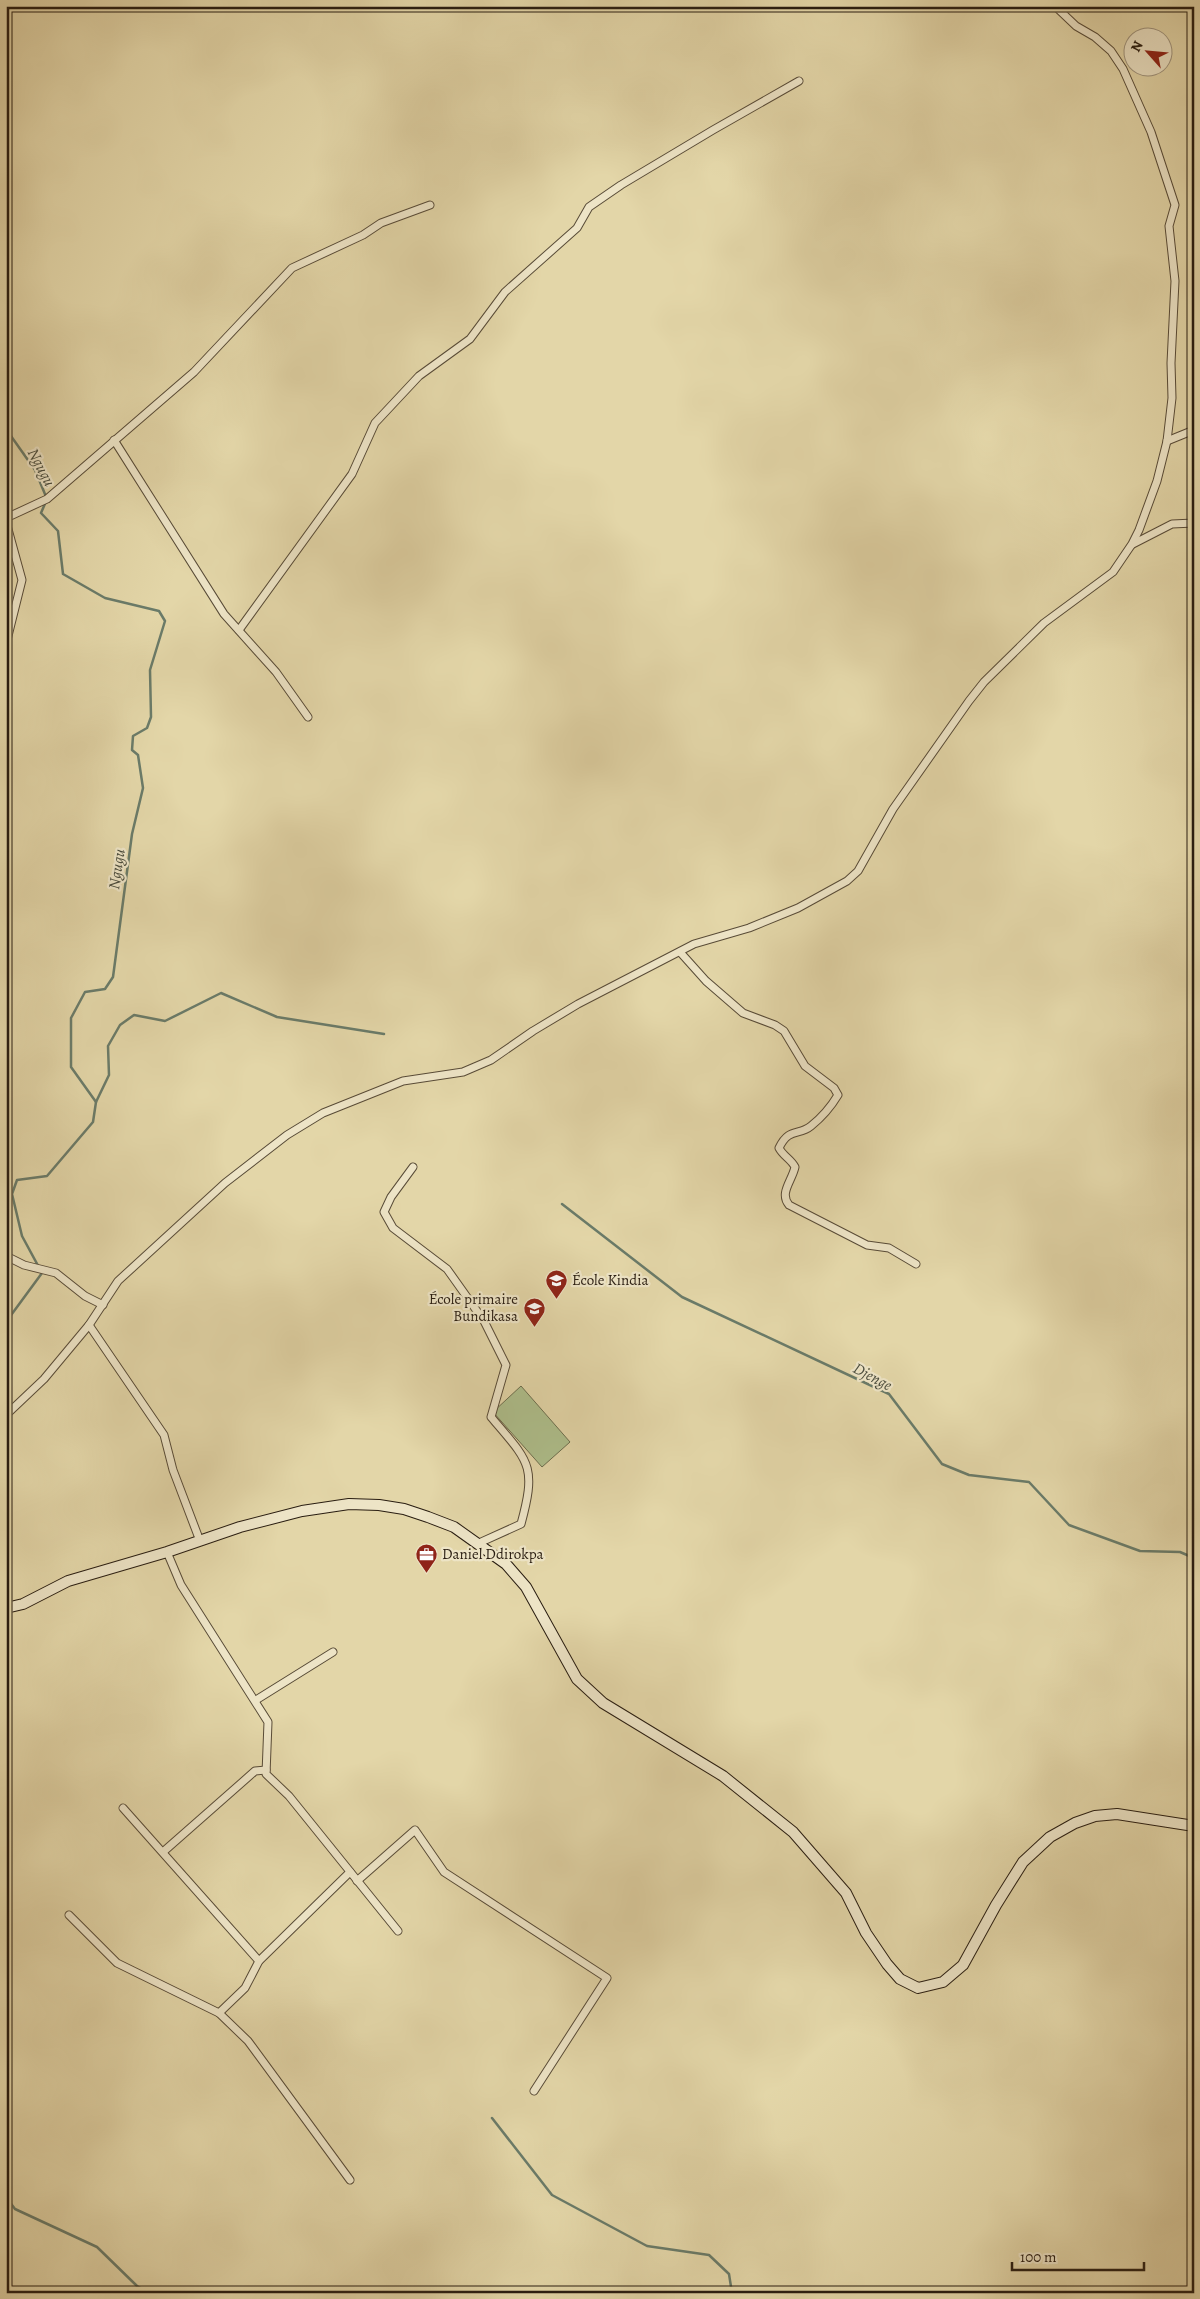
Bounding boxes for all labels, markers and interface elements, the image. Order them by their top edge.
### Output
north arrow [1122,28,1172,78]
text: N [1126,37,1148,55]
water label: Ngugu [22,444,60,491]
water label: Ngugu [103,847,131,891]
school or university icon: École Kindia [544,1268,568,1299]
place label: École Kindia [572,1270,649,1290]
place label: École primaire Bundikasa [429,1289,518,1326]
school or university icon: École primaire Bundikasa [522,1296,546,1327]
water label: Djenge [849,1357,896,1396]
office icon: Daniel Ddirokpa [414,1542,438,1573]
place label: Daniel Ddirokpa [442,1544,544,1564]
scale bar [1012,2239,1145,2271]
text: 100 m [1020,2247,1057,2267]

